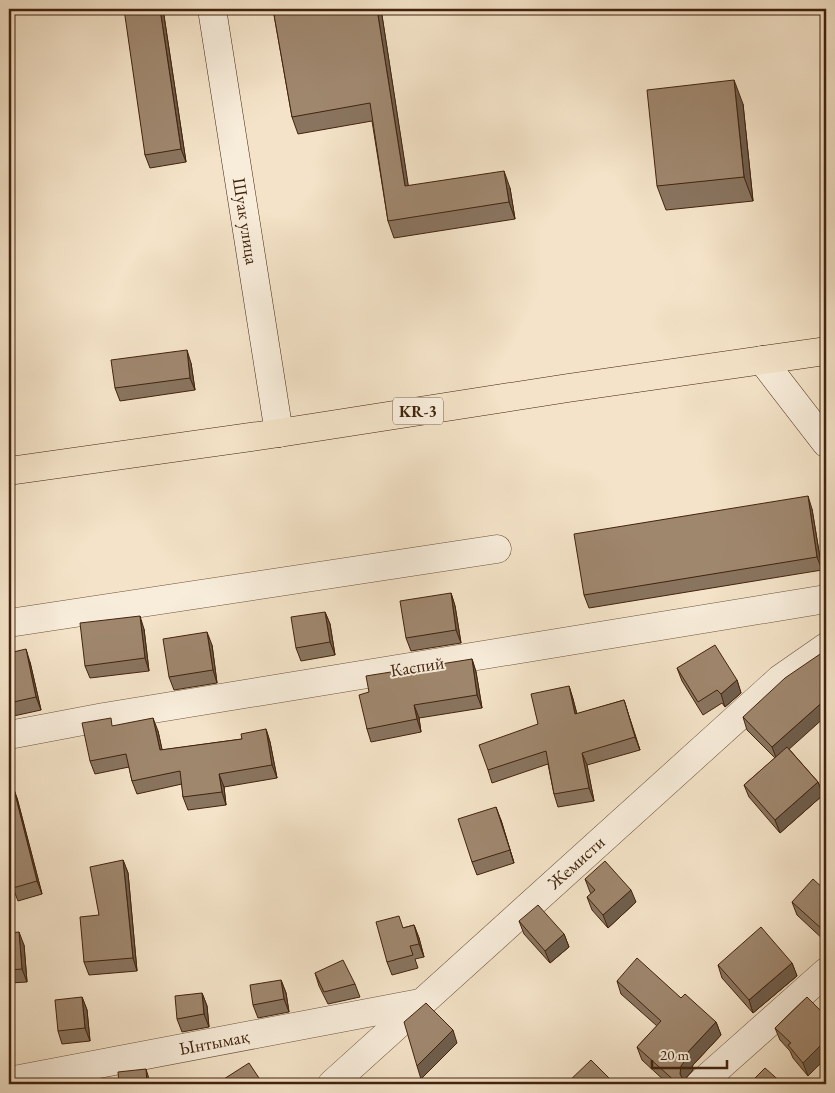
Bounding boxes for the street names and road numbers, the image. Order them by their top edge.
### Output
street label: Шуак улица [228,176,264,267]
road number: KR-3 [393,398,443,424]
street label: Каспий [388,650,446,682]
street label: Жемисти [542,830,610,894]
street label: Ынтымақ [177,1024,251,1060]

